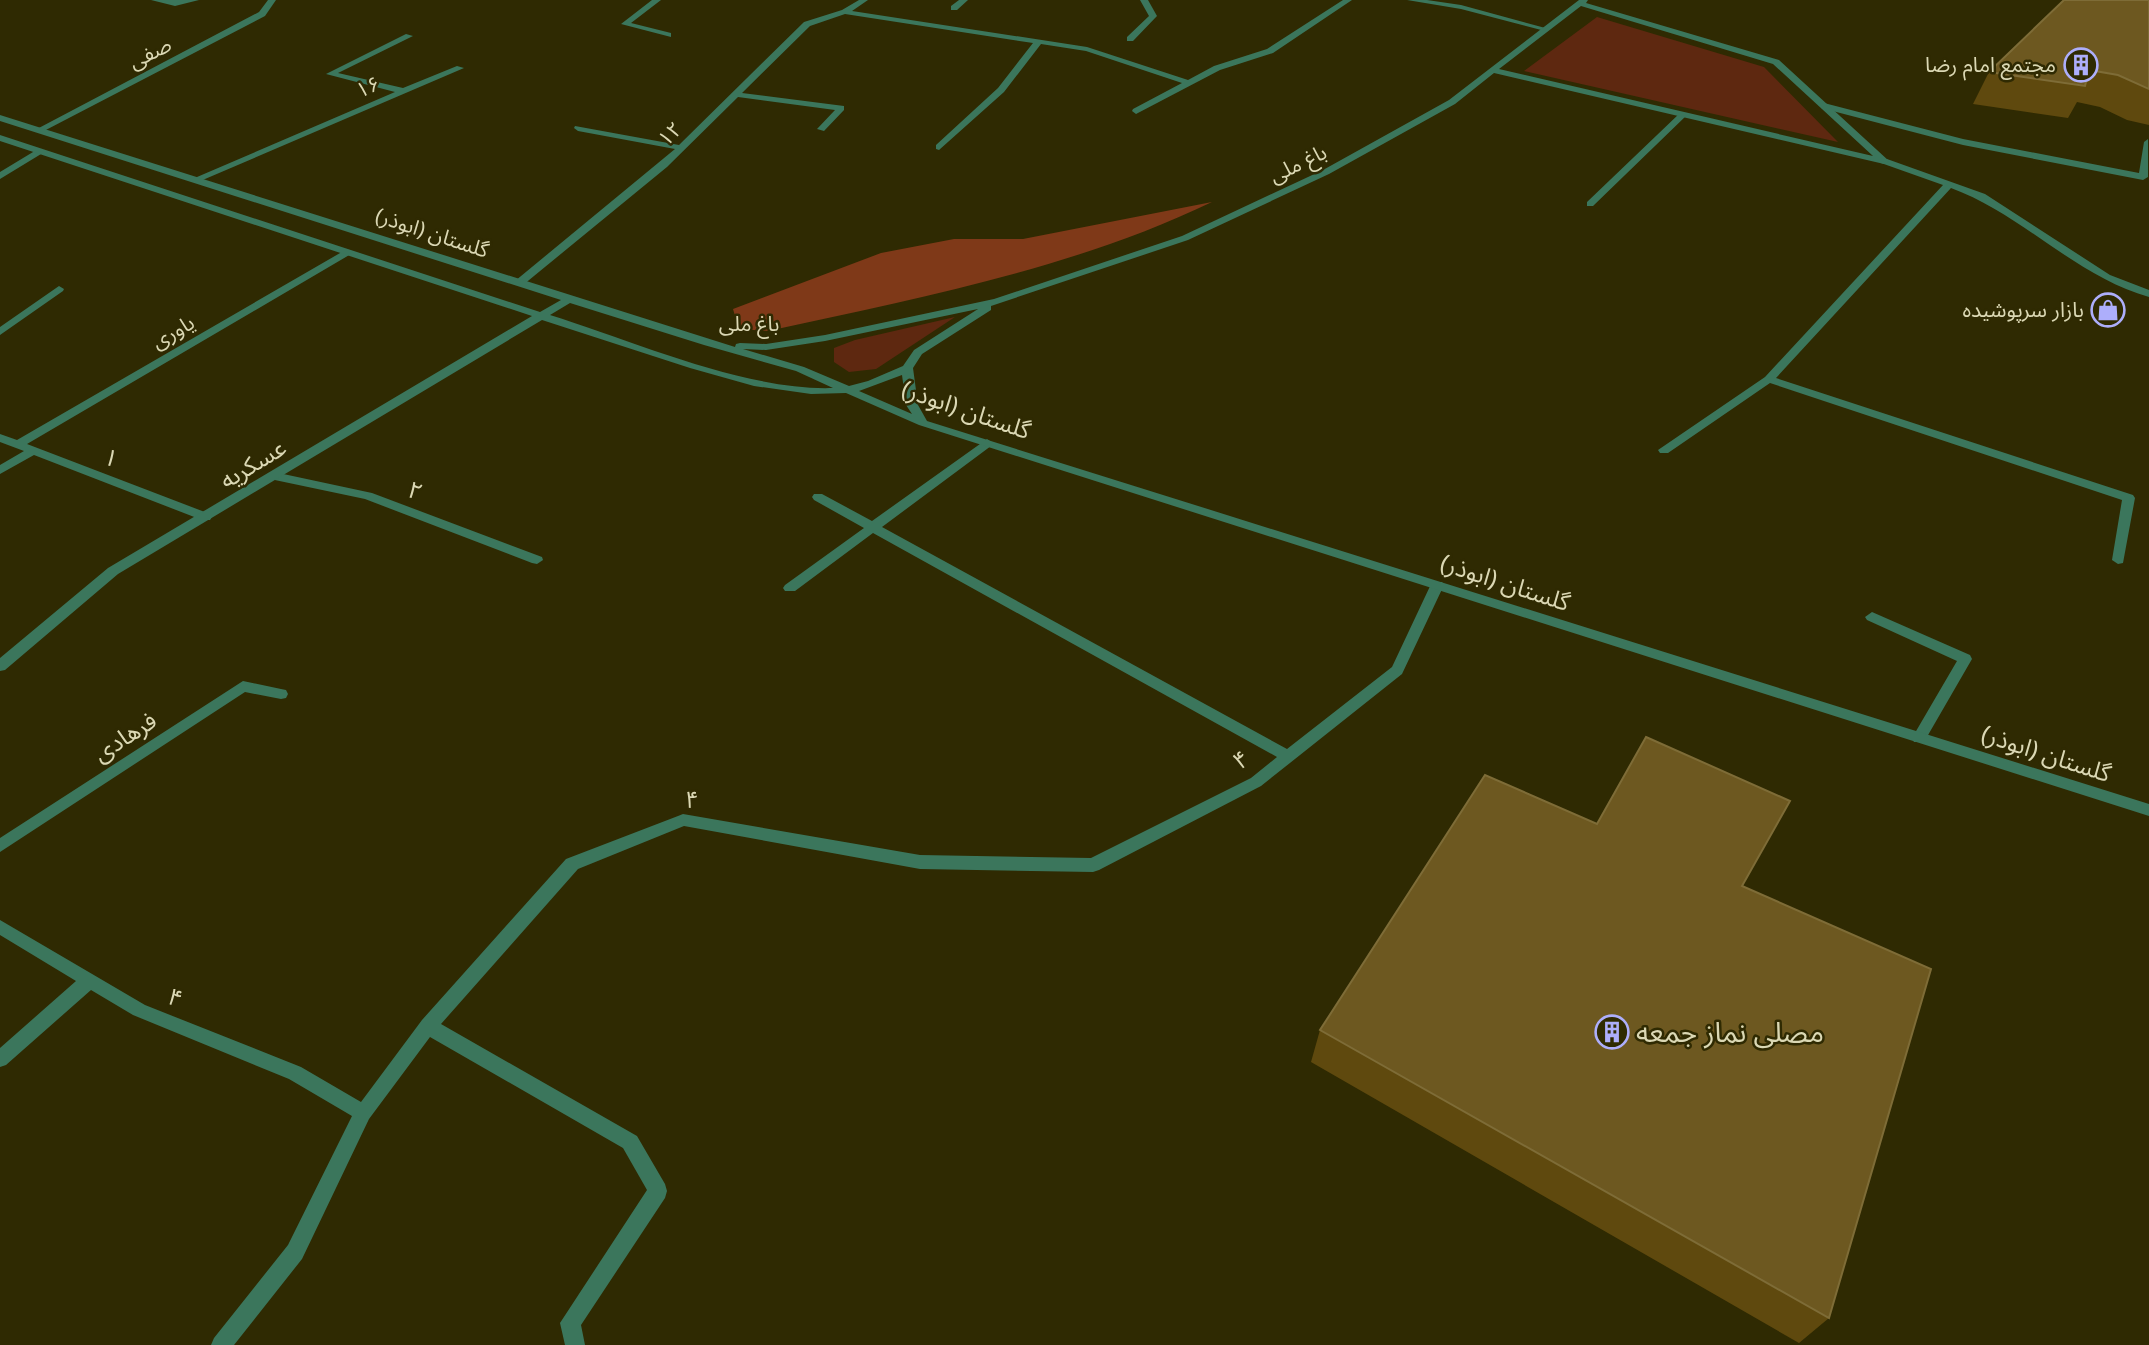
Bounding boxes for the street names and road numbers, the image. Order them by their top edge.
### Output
street label: صفی [123,29,176,75]
street label: ۱۶ [351,68,384,104]
street label: ۱۲ [651,115,688,152]
street label: باغ ملی [1264,137,1332,191]
street label: گلستان (ابوذر) [372,201,493,264]
street label: یاوری [146,308,199,355]
street label: باغ ملی [719,309,779,339]
street label: گلستان (ابوذر) [898,371,1036,446]
street label: عسکریه [213,430,292,495]
street label: ۱ [99,439,124,474]
street label: ۲ [403,472,428,507]
street label: گلستان (ابوذر) [1437,545,1575,618]
street label: فرهادی [86,703,162,769]
street label: گلستان (ابوذر) [1978,716,2116,789]
street label: ۴ [1226,741,1255,776]
street label: ۴ [685,782,699,815]
street label: ۴ [163,979,188,1014]

